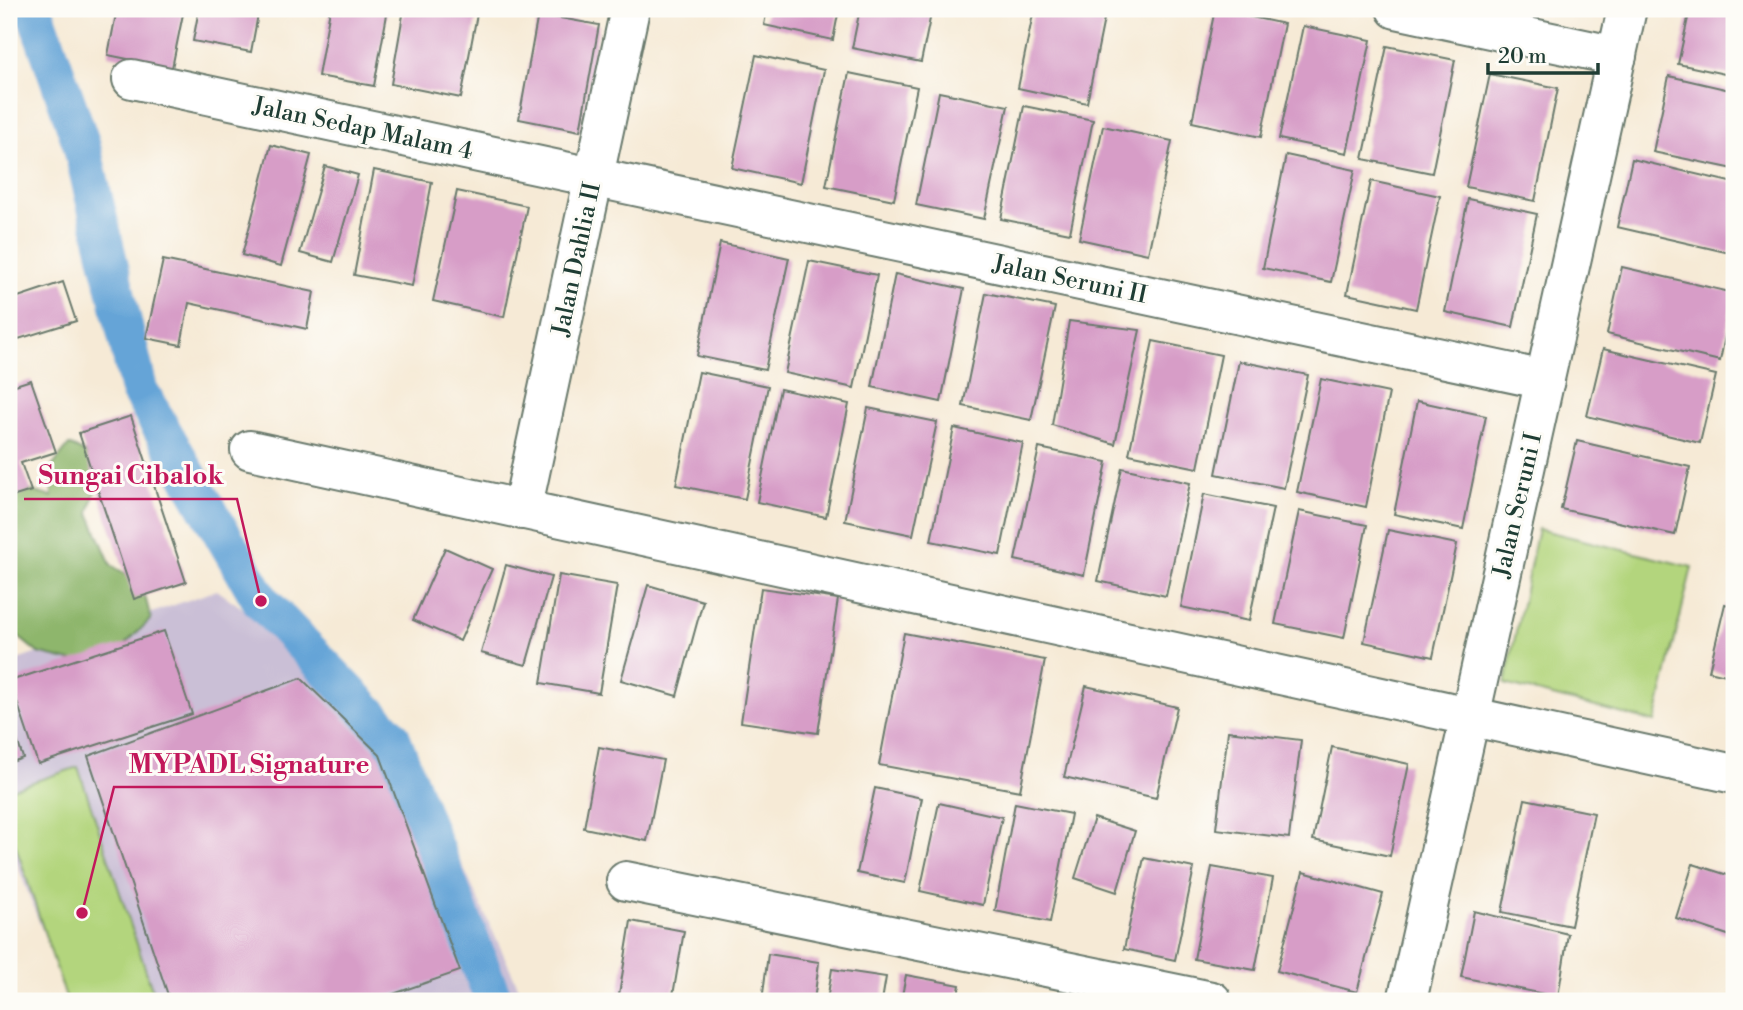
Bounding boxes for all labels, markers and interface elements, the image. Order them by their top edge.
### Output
scale bar [1488,32,1598,76]
text: 20 m [1498,44,1547,70]
street label: Jalan Sedap Malam 4 [249,91,476,167]
street label: Jalan Dahlia II [546,180,608,340]
street label: Jalan Seruni II [989,249,1150,311]
street label: Jalan Seruni I [1487,430,1549,582]
callout: Sungai Cibalok [24,452,237,499]
text: Sungai Cibalok [38,460,225,492]
callout: MYPADL Signature [114,740,383,787]
text: MYPADL Signature [129,749,370,781]

